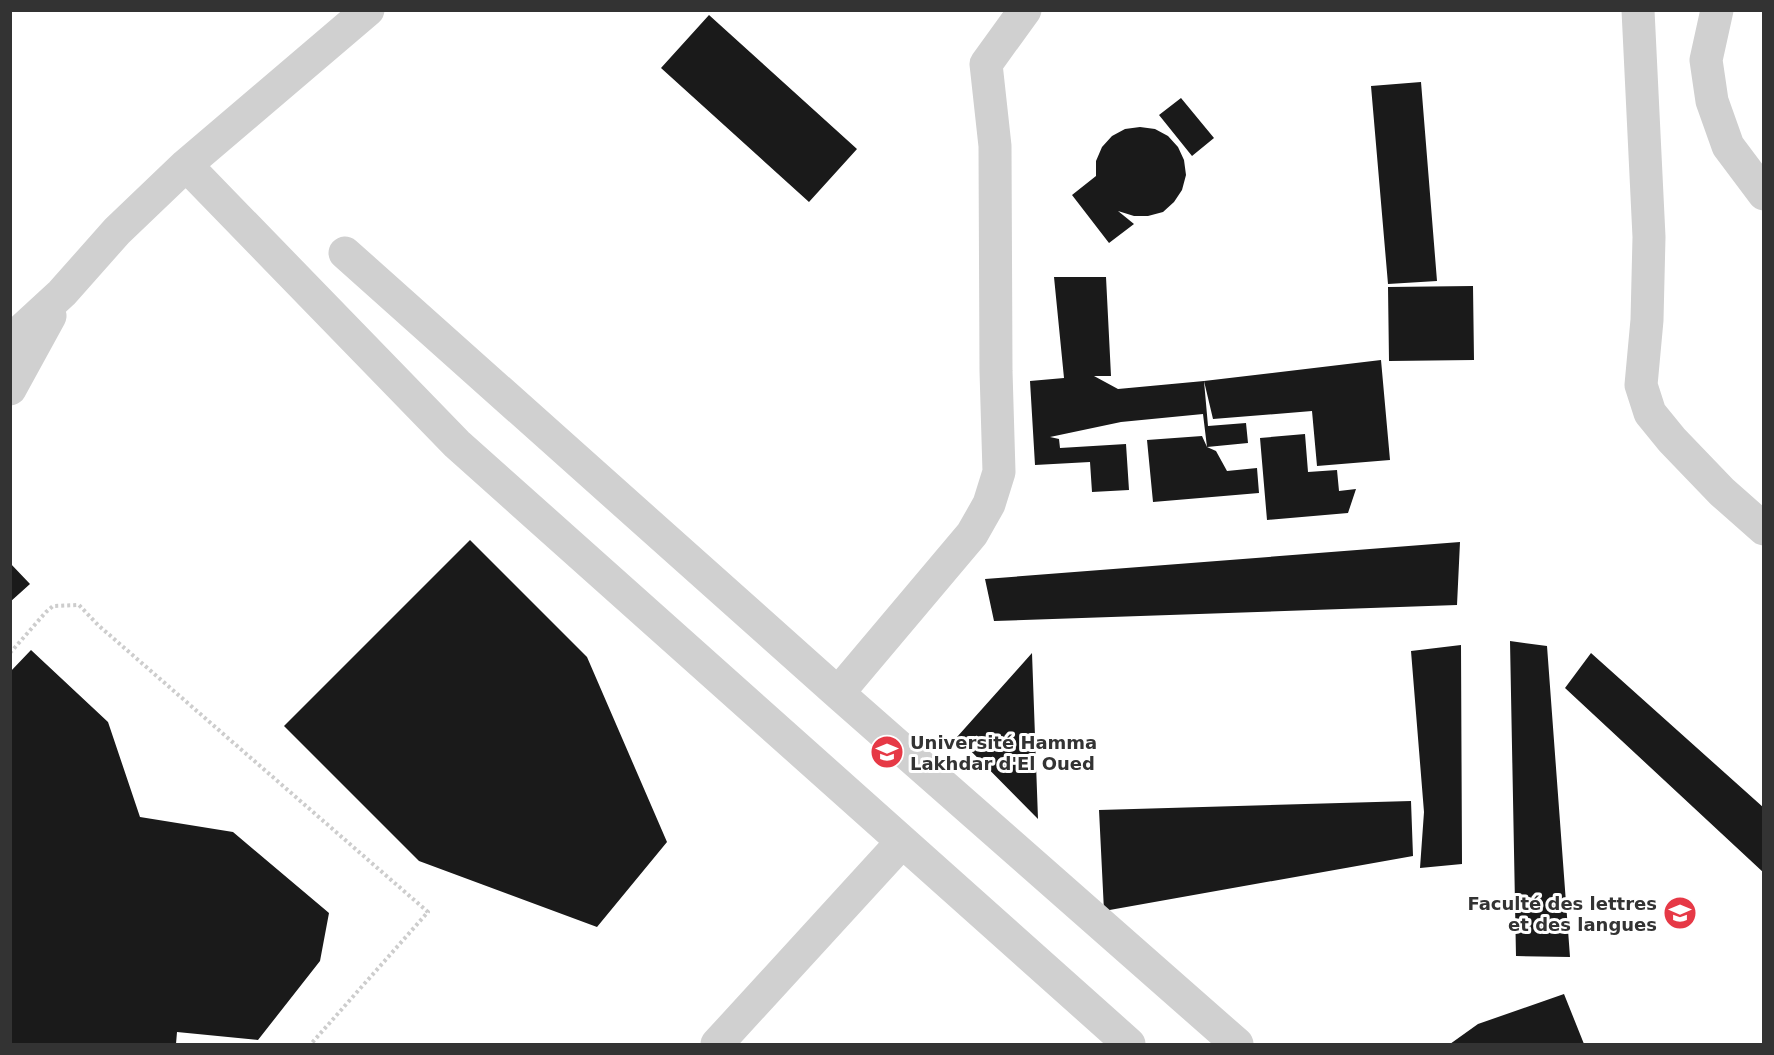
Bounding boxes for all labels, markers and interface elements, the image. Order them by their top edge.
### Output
place label: Université Hamma Lakhdar d'El Oued [910,732,1097,774]
school or university icon: Université Hamma Lakhdar d'El Oued [869,734,905,770]
place label: Faculté des lettres et des langues [1467,893,1657,935]
school or university icon: Faculté des lettres et des langues [1662,895,1698,931]

